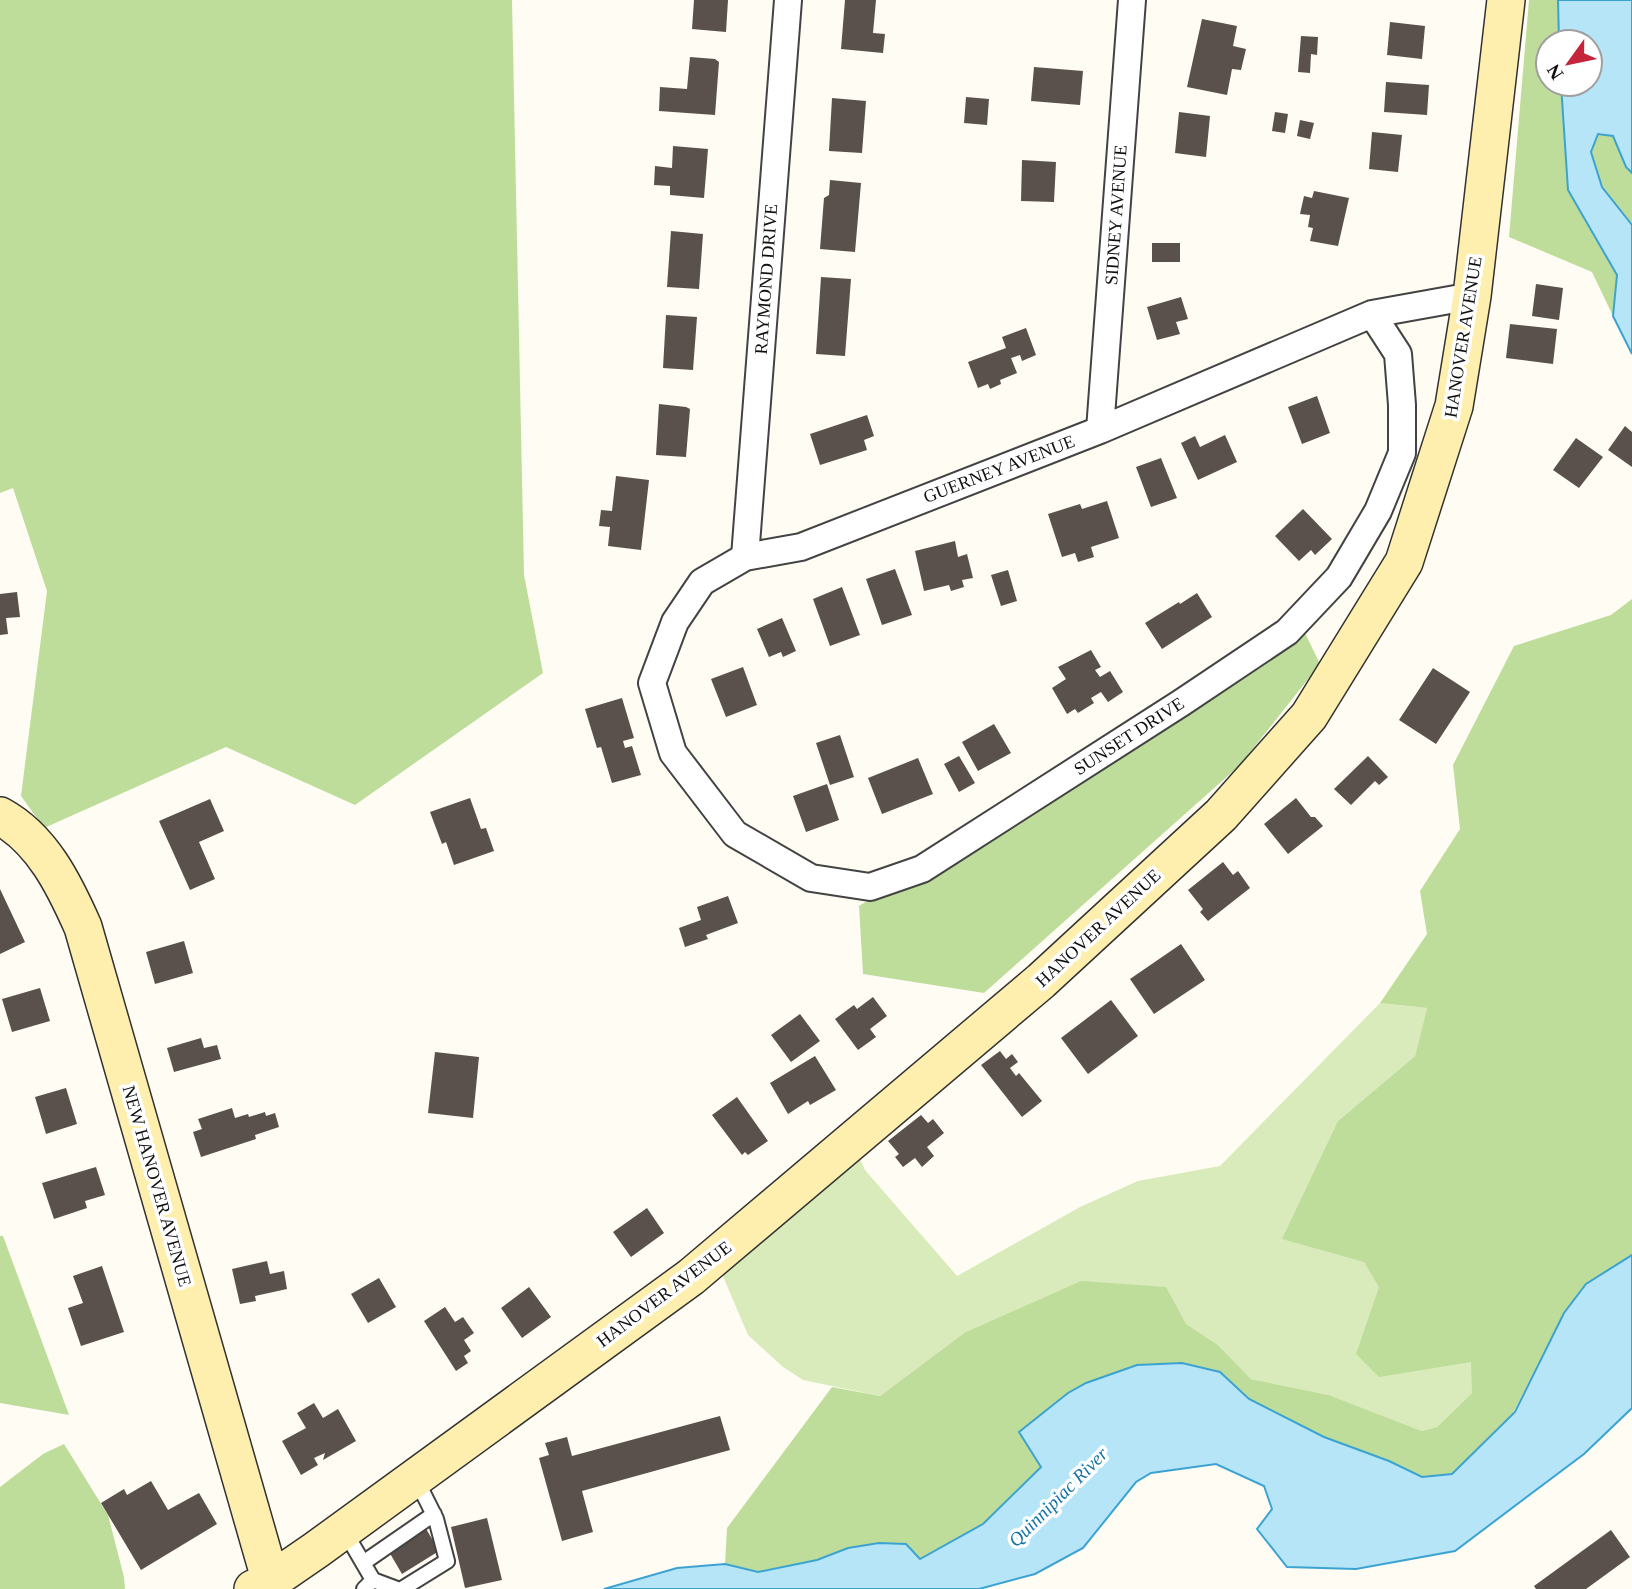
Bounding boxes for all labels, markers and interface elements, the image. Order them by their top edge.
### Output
north arrow [1534,28,1604,98]
text: N [1542,60,1568,83]
street label: SIDNEY AVENUE [1101,144,1131,286]
street label: RAYMOND DRIVE [751,203,781,355]
street label: HANOVER AVENUE [1440,255,1486,419]
street label: GUERNEY AVENUE [920,431,1078,507]
street label: SUNSET DRIVE [1070,693,1188,779]
street label: HANOVER AVENUE [1032,865,1164,991]
street label: NEW HANOVER AVENUE [119,1083,195,1289]
street label: HANOVER AVENUE [593,1237,735,1351]
water label: Quinnipiac River [1004,1443,1112,1551]

